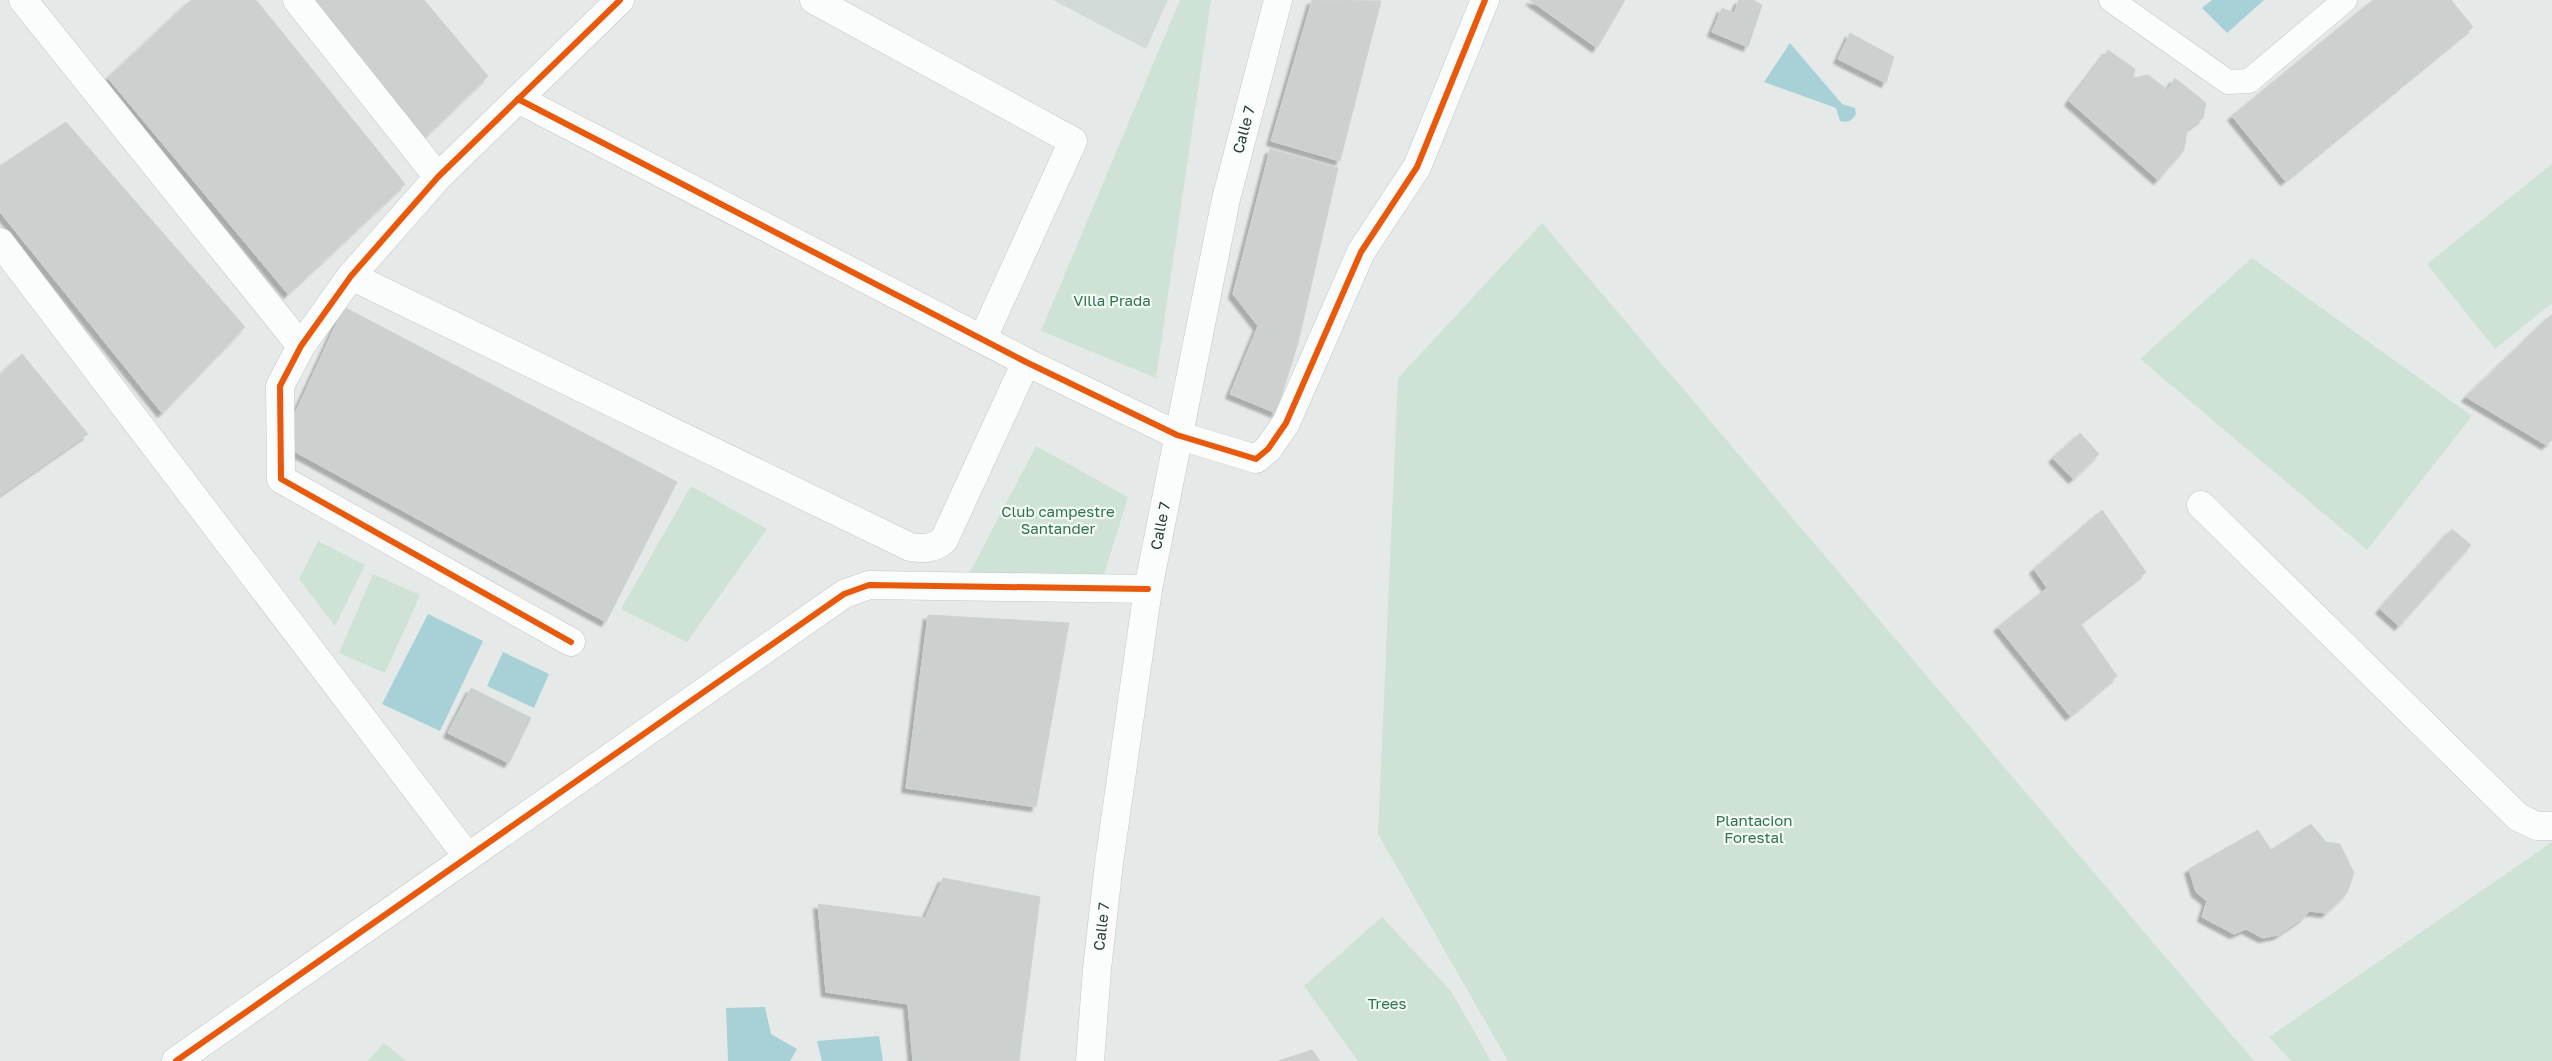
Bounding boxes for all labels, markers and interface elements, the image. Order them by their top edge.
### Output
street label: Calle 7 [1228,104,1258,155]
park label: Villa Prada [1073,291,1151,309]
street label: Calle 7 [1146,500,1173,551]
park label: Club campestre Santander [1001,502,1115,537]
park label: Plantacion Forestal [1715,811,1793,846]
street label: Calle 7 [1089,901,1112,952]
park label: Trees [1367,994,1407,1012]

